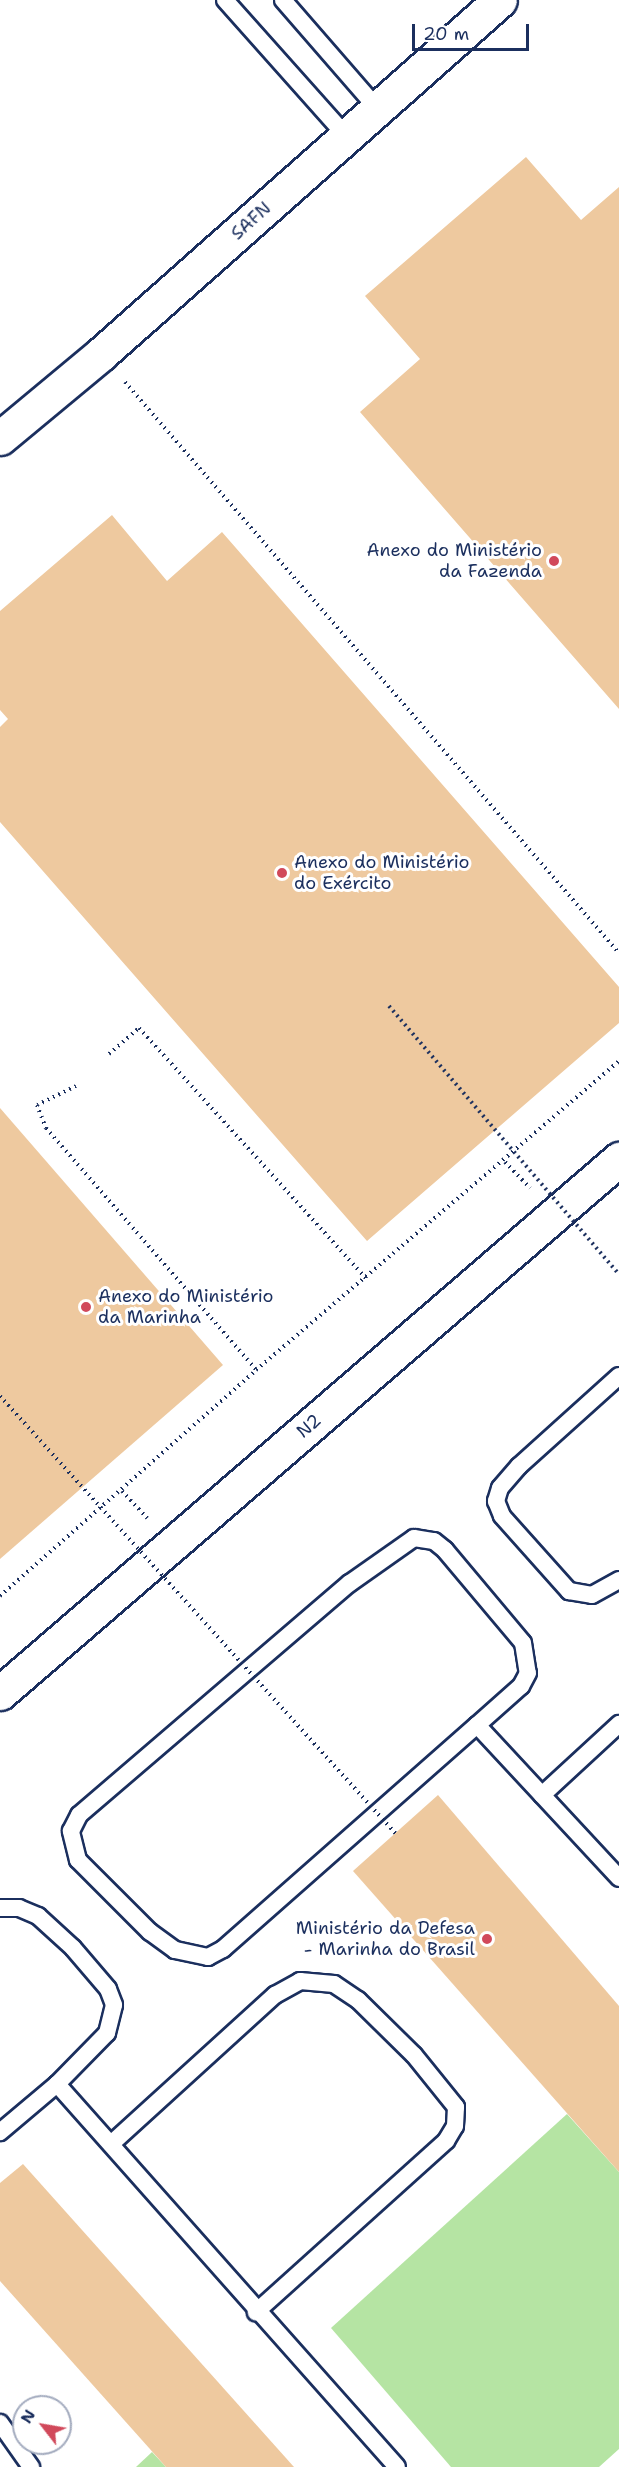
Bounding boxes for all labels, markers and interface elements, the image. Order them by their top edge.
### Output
scale bar [415,12,532,50]
text: 20 m [423,22,469,46]
street label: SAFN [227,198,275,244]
place label: Anexo do Ministério da Fazenda [366,540,542,582]
marker: Anexo do Ministério da Fazenda [547,554,561,568]
place label: Anexo do Ministério do Exército [294,852,470,894]
marker: Anexo do Ministério do Exército [275,866,289,880]
place label: Anexo do Ministério da Marinha [98,1286,274,1328]
marker: Anexo do Ministério da Marinha [79,1300,93,1314]
street label: N2 [292,1409,326,1443]
place label: Ministério da Defesa - Marinha do Brasil [296,1918,475,1960]
marker: Ministério da Defesa - Marinha do Brasil [480,1932,494,1946]
north arrow [12,2395,72,2455]
text: N [16,2406,40,2427]

